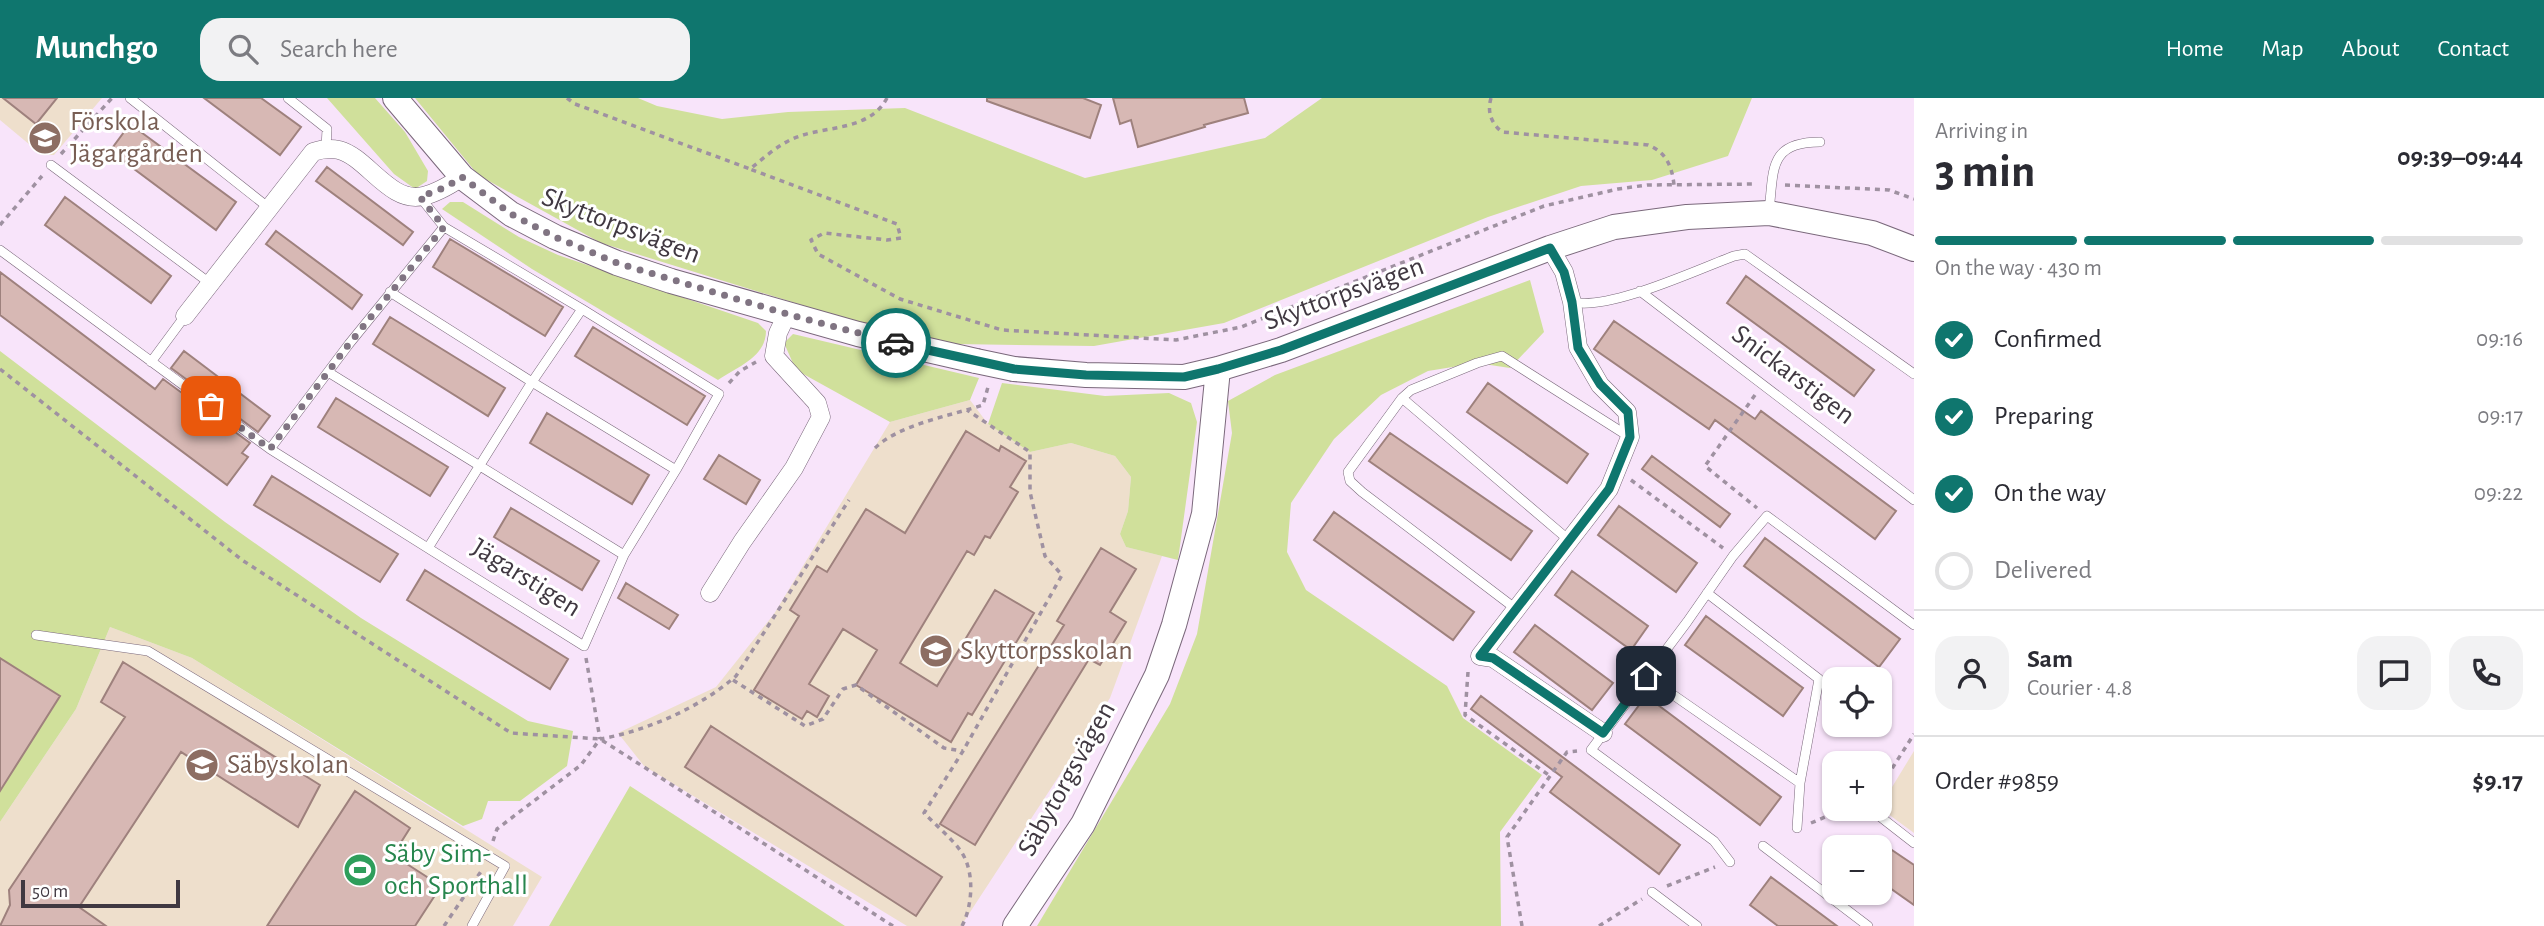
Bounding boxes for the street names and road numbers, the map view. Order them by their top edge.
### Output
street label: Skyttorpsvägen [538,183,704,269]
street label: Skyttorpsvägen [1260,252,1428,336]
street label: Snickarstigen [1726,320,1860,430]
street label: Jägarstigen [466,534,586,622]
street label: Säbytorgsvägen [1013,697,1121,861]

